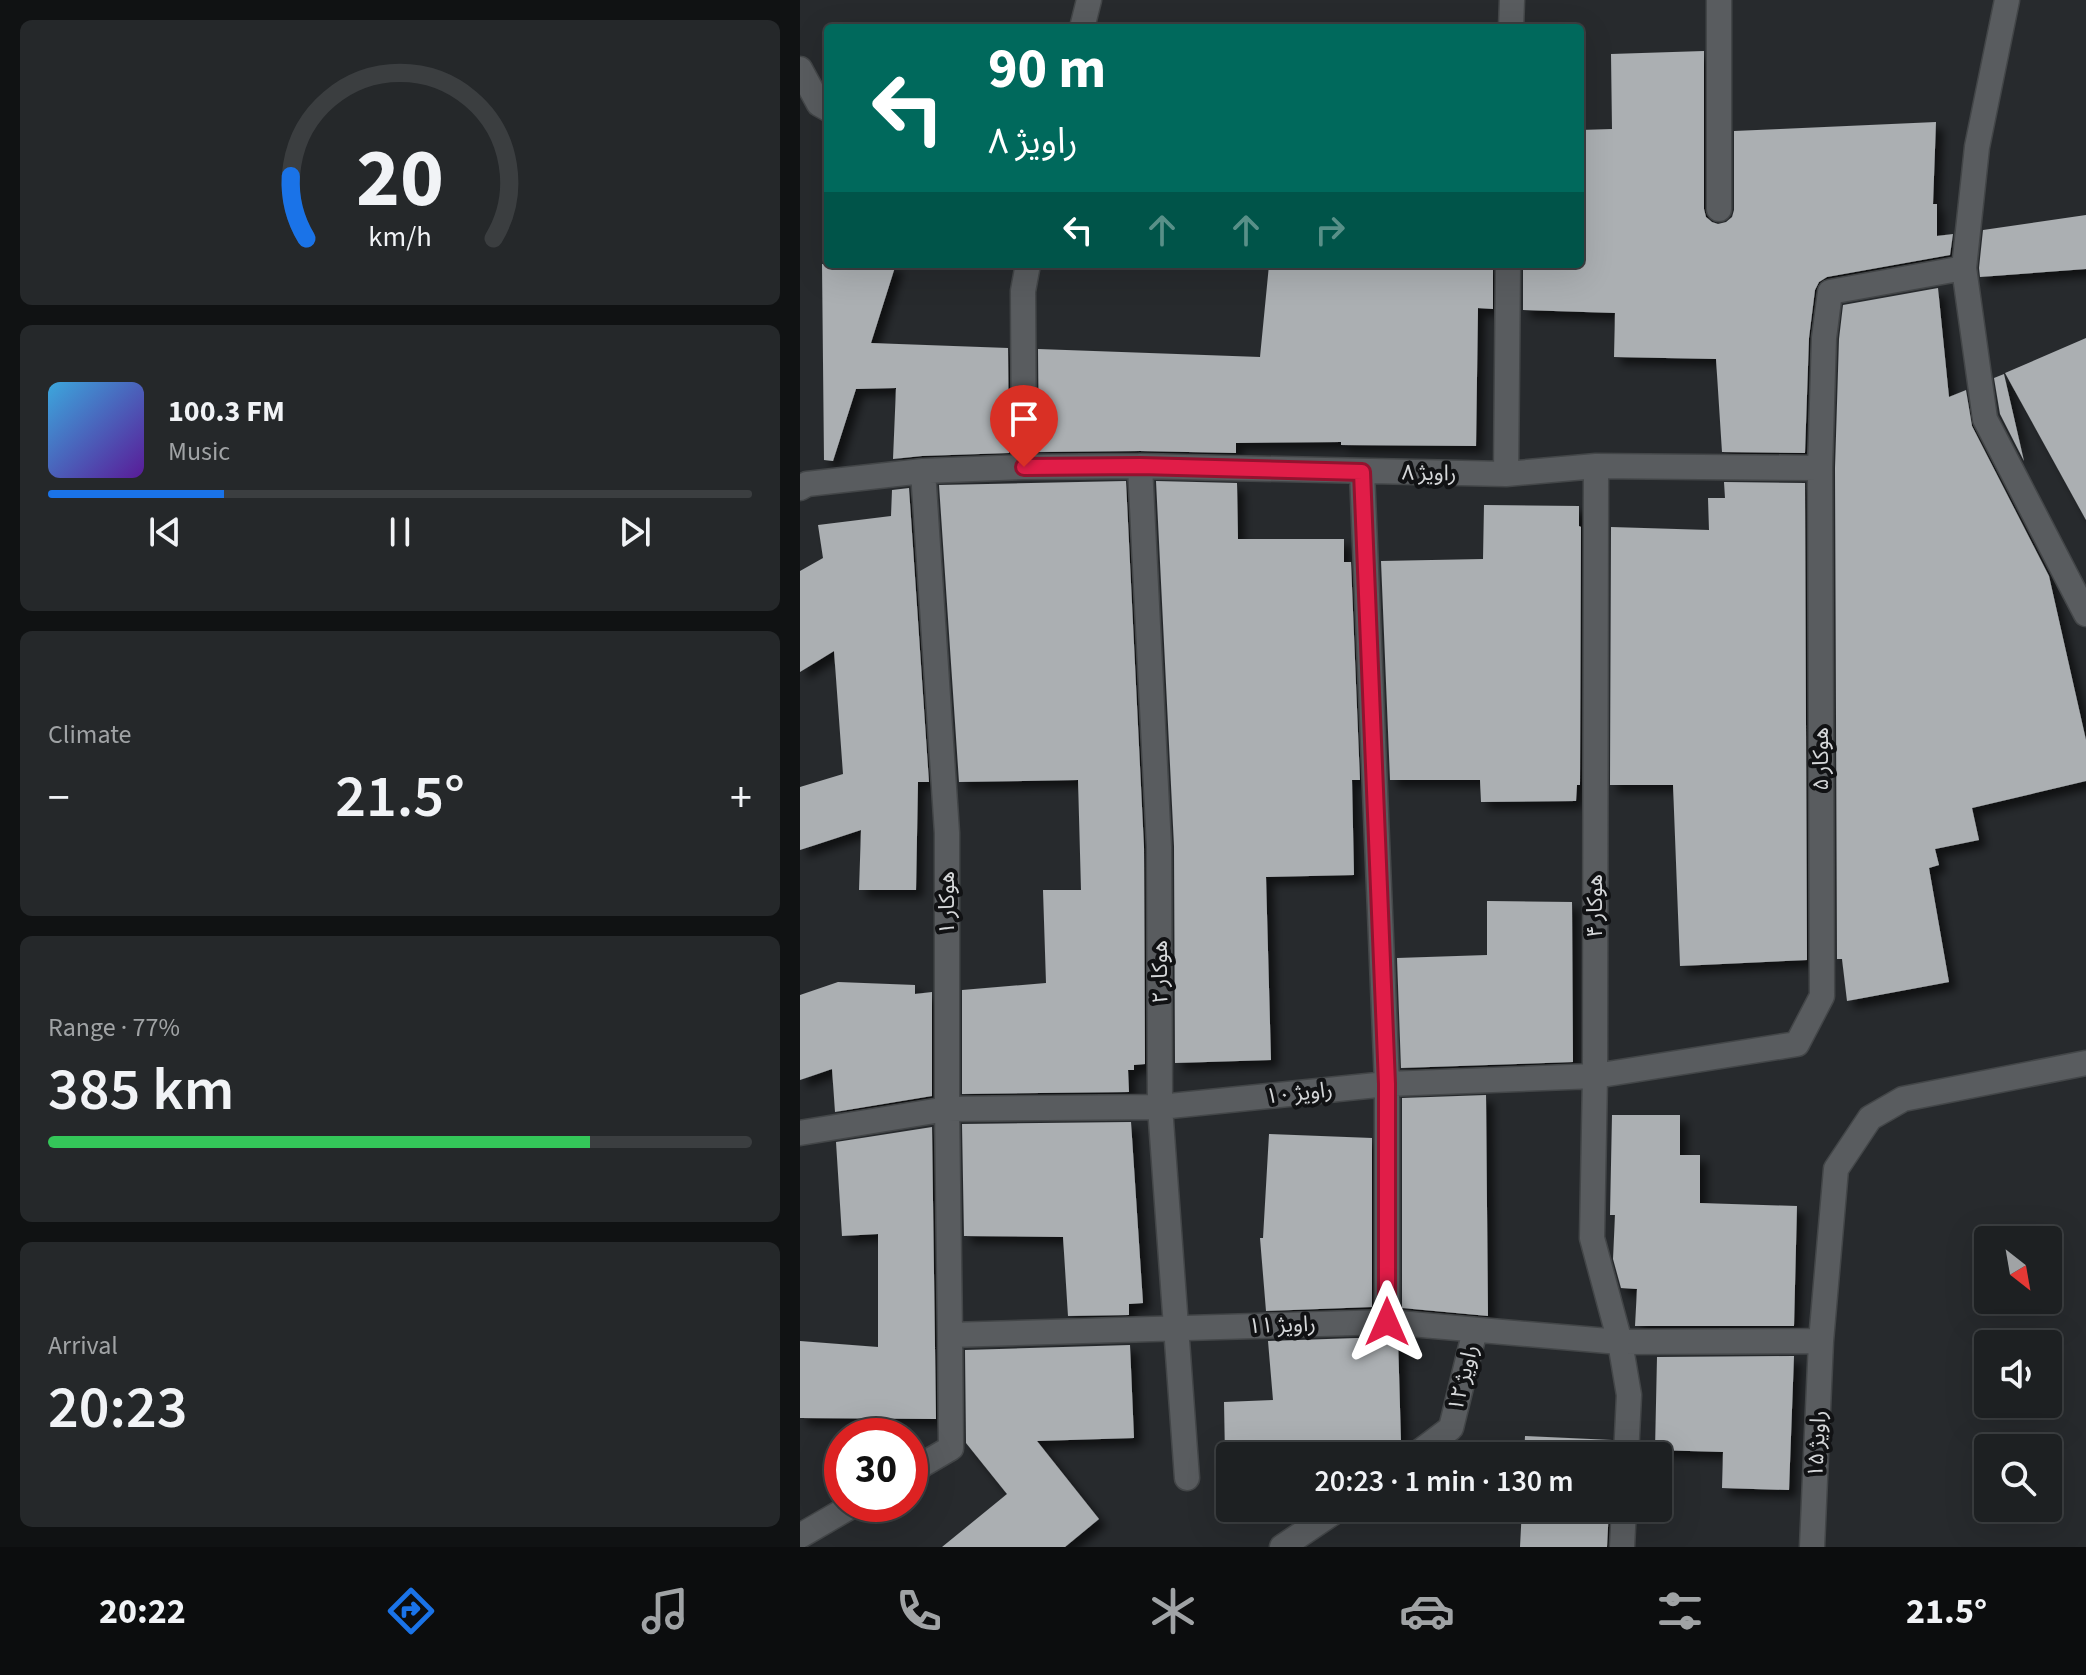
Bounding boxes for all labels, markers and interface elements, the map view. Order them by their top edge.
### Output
text: 90 m [988,30,1106,109]
icon: left [856,56,960,160]
text: راویژ ۸ [988,116,1078,167]
text: 20 [356,119,444,237]
icon: left [1056,208,1100,252]
icon: ahead [1140,208,1184,252]
icon: ahead [1224,208,1268,252]
icon: right [1308,208,1352,252]
text: km/h [368,217,432,257]
pin [990,385,1058,467]
text: 100.3 FM [168,390,285,433]
icon: arrive [1002,397,1046,441]
text: Music [168,433,230,470]
street label: راویژ ۸ [1401,457,1457,489]
icon: previous [143,510,187,554]
icon: pause [378,510,422,554]
icon: next [613,510,657,554]
text: Climate [48,716,132,753]
street label: هوکار ۵ [1805,727,1837,791]
text: 21.5° [335,755,465,840]
text: − [48,767,70,830]
text: + [730,767,752,830]
street label: هوکار ۱ [931,871,963,935]
street label: هوکار ۴ [1579,874,1611,938]
street label: هوکار ۲ [1144,940,1176,1004]
text: Range · 77% [48,1009,180,1046]
text: 385 km [48,1048,234,1133]
street label: راویژ ۱۰ [1264,1074,1334,1112]
north arrow [1974,1226,2062,1314]
map controls [1974,1226,2062,1522]
position arrow [1345,1280,1429,1364]
street label: راویژ ۱۱ [1248,1308,1316,1342]
text: Arrival [48,1327,118,1364]
button: sound [1974,1330,2062,1418]
street label: راویژ ۱۲ [1439,1341,1487,1415]
text: 20:23 [48,1366,188,1451]
street label: راویژ ۱۵ [1799,1409,1835,1479]
speed limit sign: 30 [824,1418,928,1522]
button: search [1974,1434,2062,1522]
text: 20:23 · 1 min · 130 m [1314,1460,1574,1503]
icon: directions [383,1583,439,1639]
icon: music [637,1583,693,1639]
icon: phone [891,1583,947,1639]
icon: climate [1145,1583,1201,1639]
icon: car [1399,1583,1455,1639]
icon: filters [1652,1583,1708,1639]
text: 20:22 [99,1586,186,1637]
text: 21.5° [1906,1586,1987,1637]

